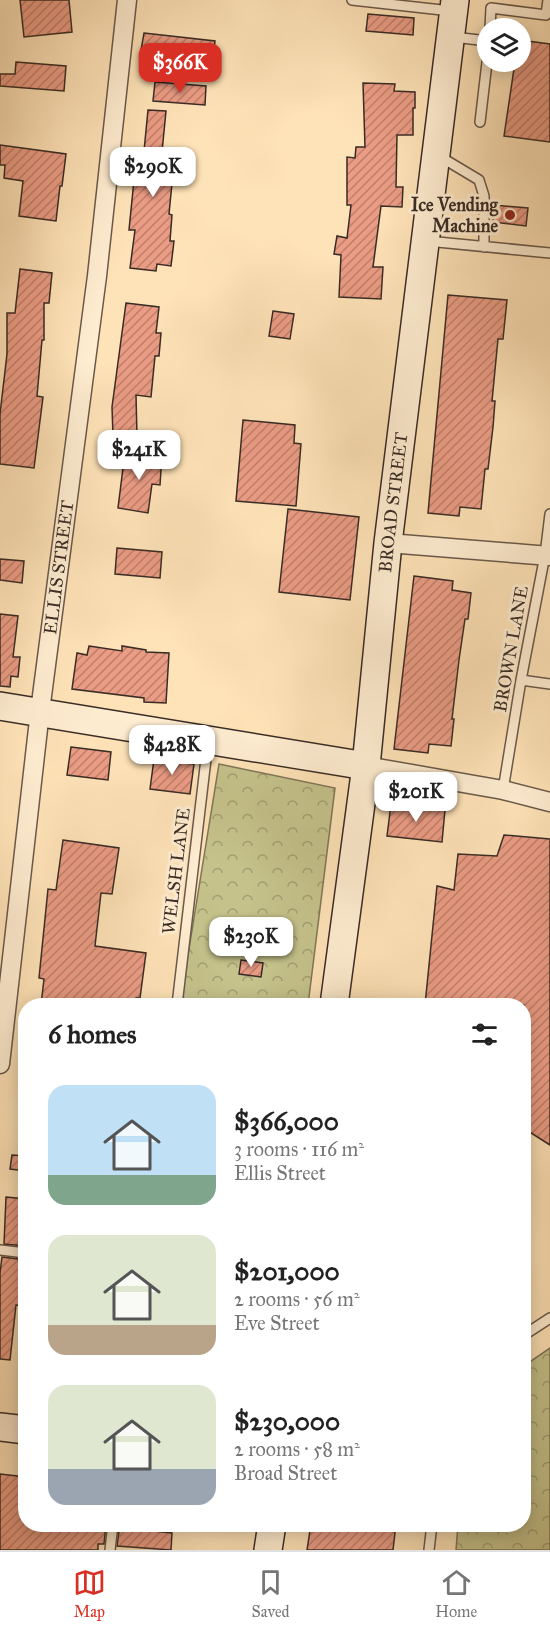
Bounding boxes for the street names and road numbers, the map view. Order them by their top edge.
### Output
street label: BROAD STREET [374,431,413,574]
street label: ELLIS STREET [39,499,78,636]
street label: BROWN LANE [489,584,533,714]
street label: WELSH LANE [157,806,195,935]

